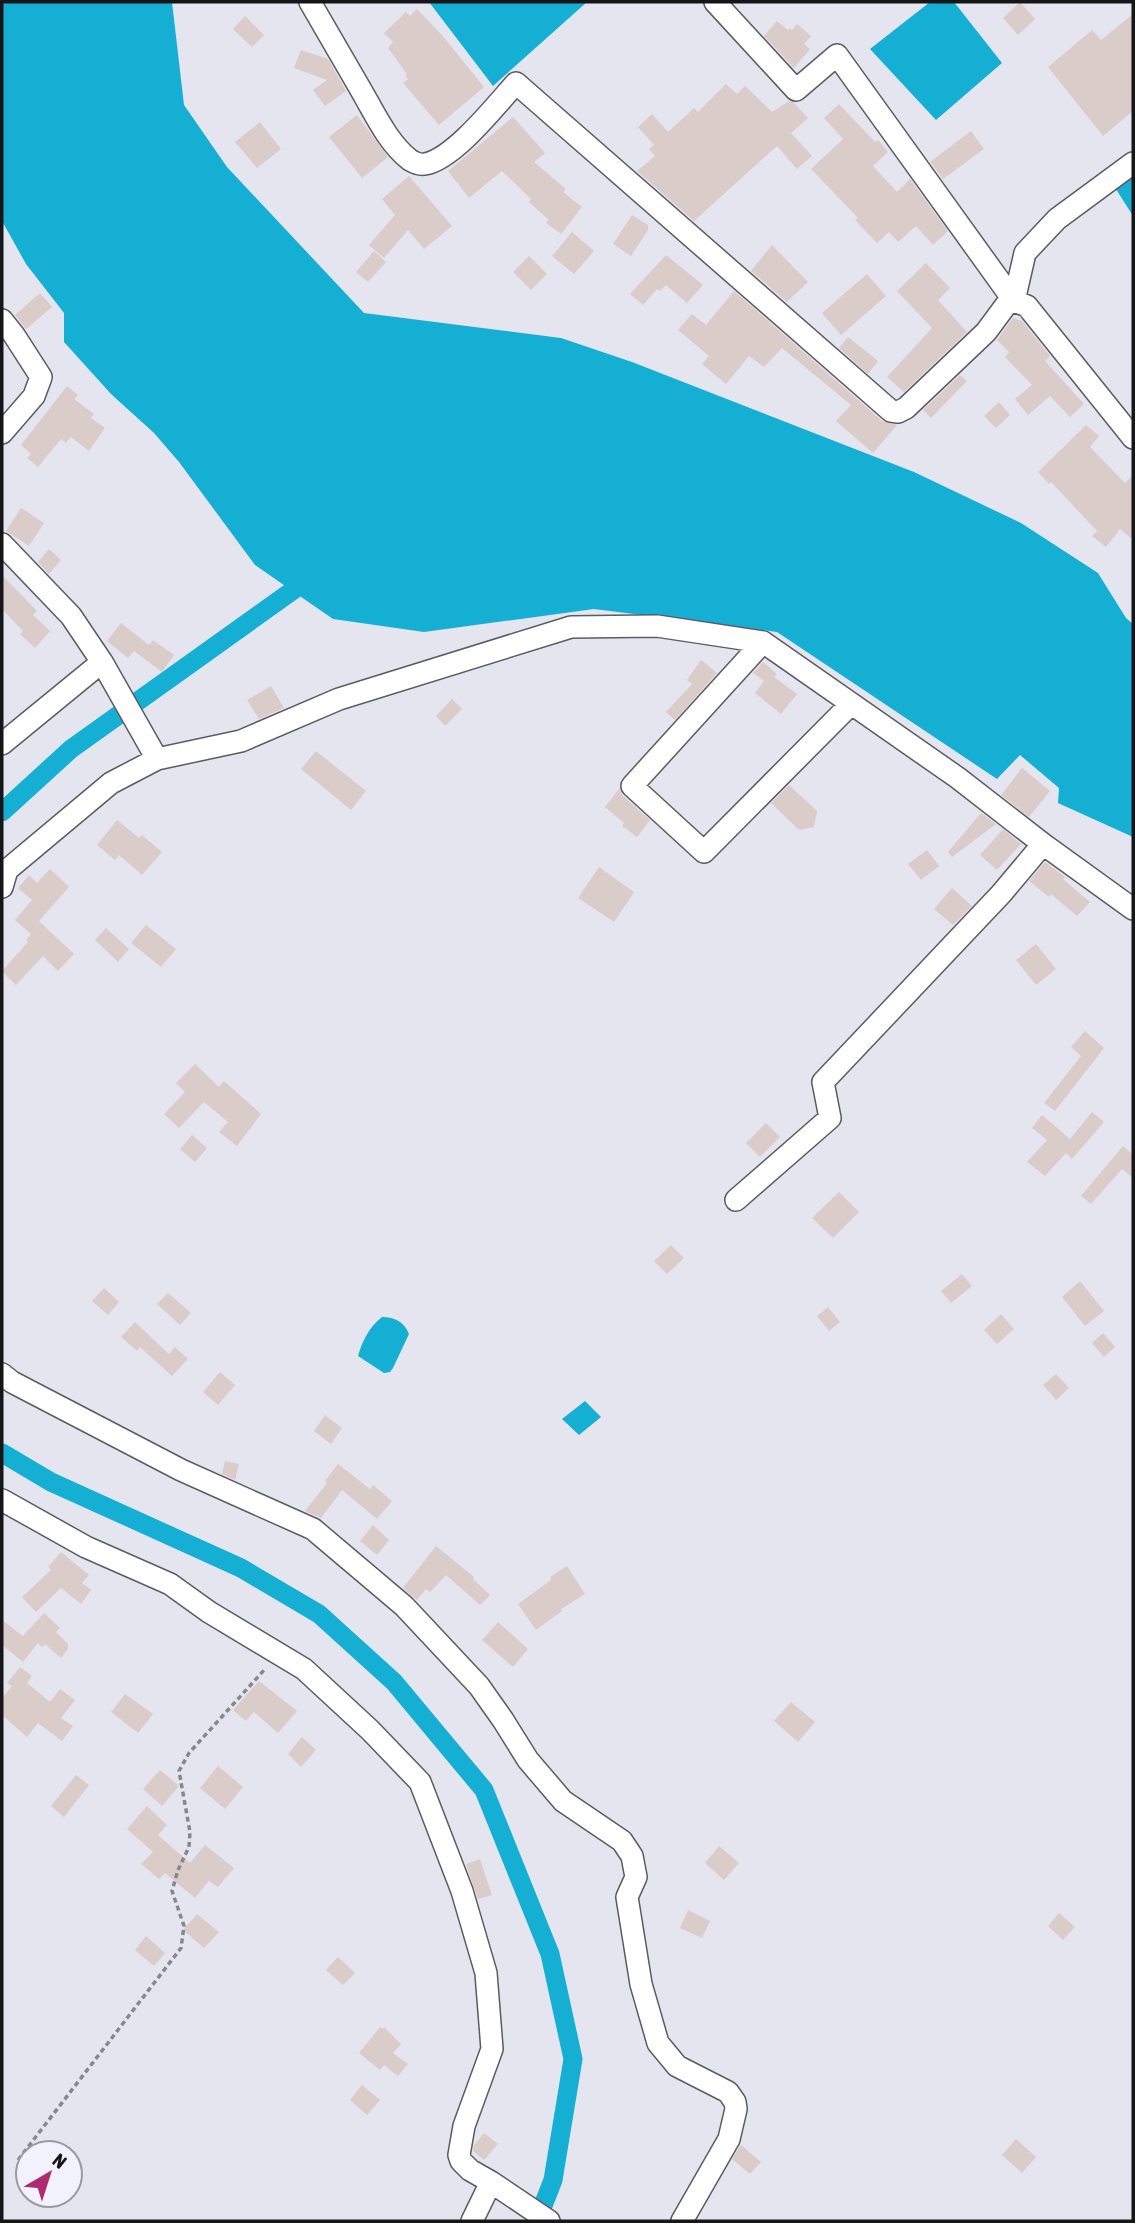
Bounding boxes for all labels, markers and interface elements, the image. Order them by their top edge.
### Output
north arrow [14,2139,84,2209]
text: N [48,2149,71,2173]

